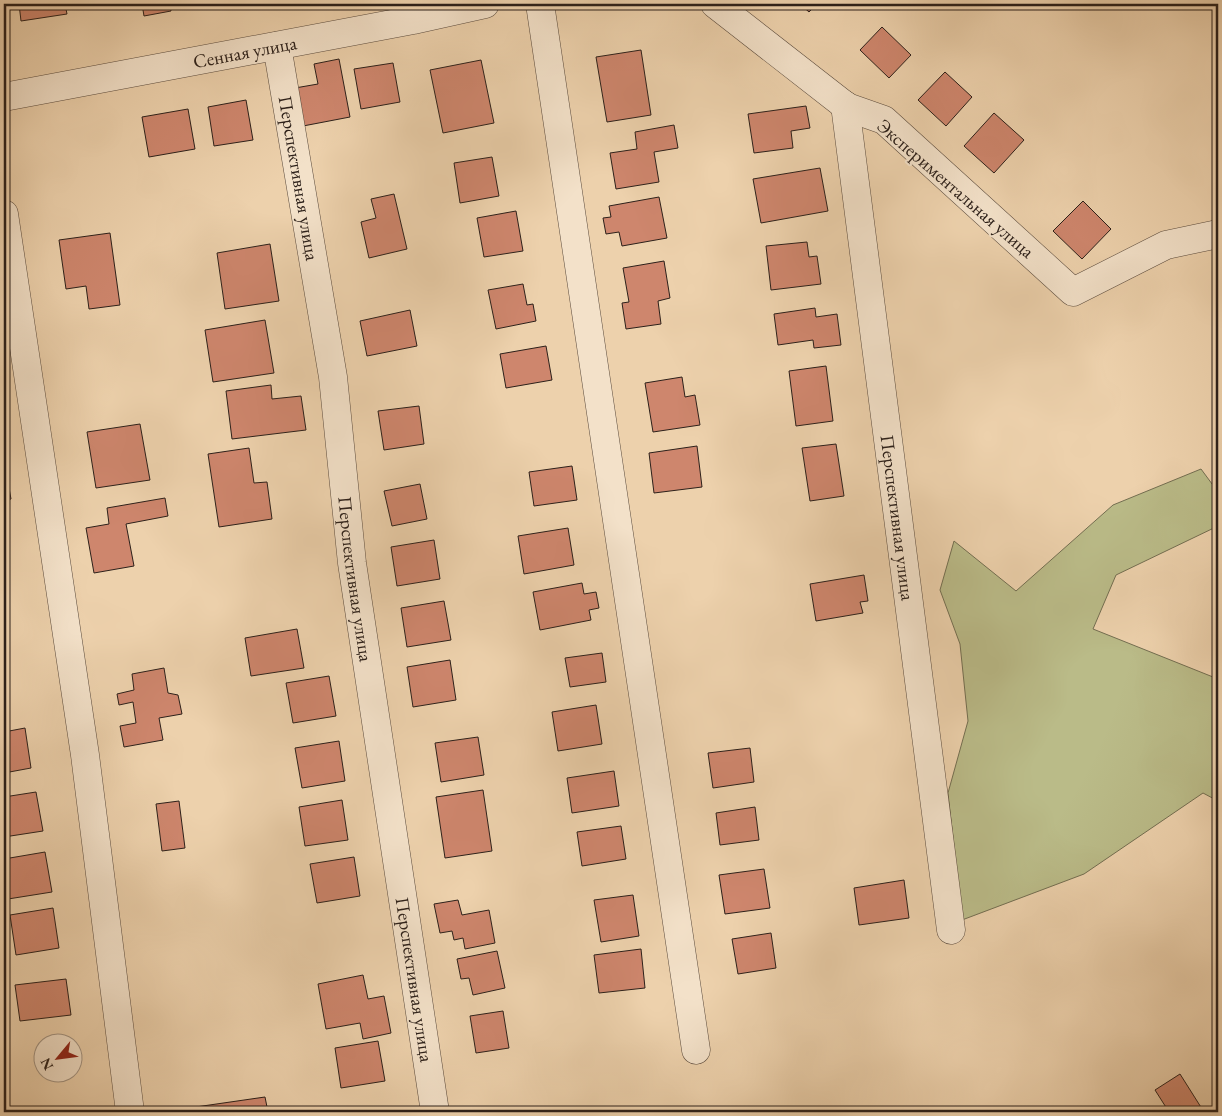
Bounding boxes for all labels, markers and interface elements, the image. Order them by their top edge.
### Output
street label: Сенная улица [191,30,299,74]
street label: Перспективная улица [273,94,325,263]
street label: Экспериментальная улица [872,113,1040,264]
street label: Перспективная улица [874,433,921,602]
street label: Перспективная улица [332,495,379,664]
street label: Перспективная улица [390,895,439,1064]
north arrow [32,1034,82,1084]
text: N [36,1054,57,1074]

